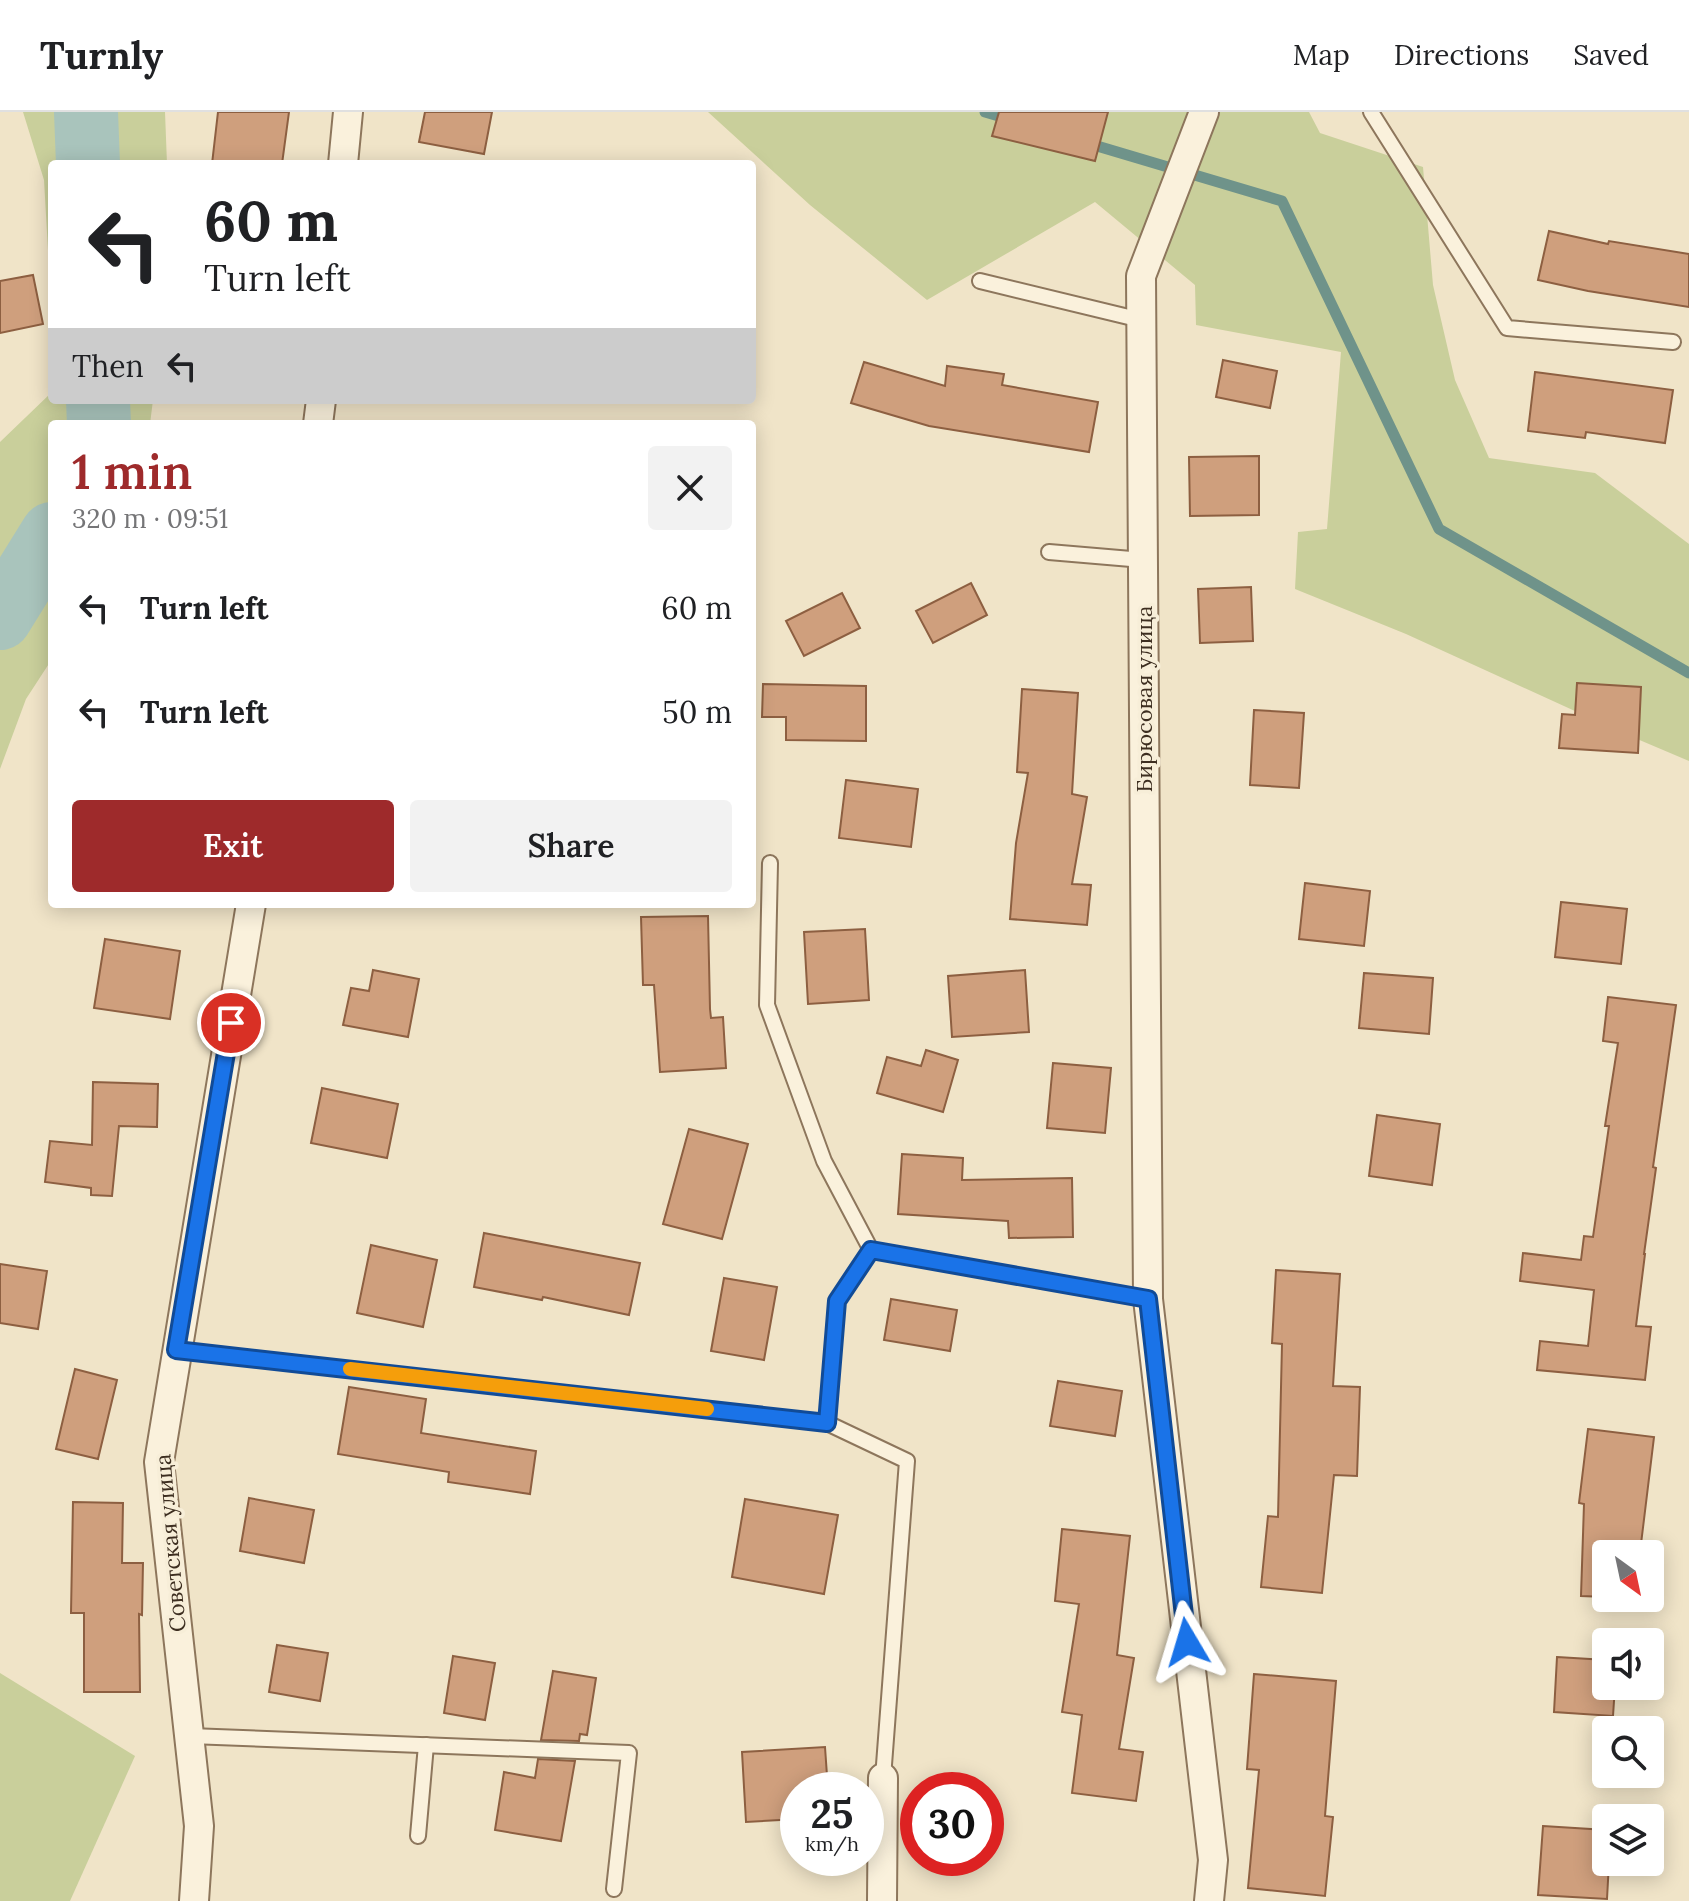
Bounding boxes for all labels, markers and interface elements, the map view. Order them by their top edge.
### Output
text: Turnly [40,31,163,79]
text: Map [1293,37,1350,73]
text: Directions [1394,37,1529,73]
text: Saved [1573,37,1649,73]
text: 60 m [204,185,338,256]
icon: left [72,192,176,296]
text: Turn left [204,255,351,301]
icon: left [160,344,204,388]
text: Then [72,347,144,385]
text: 1 min [72,441,192,502]
button: close [648,446,732,530]
text: 320 m · 09:51 [72,502,228,535]
icon: left [72,586,116,630]
text: Turn left [140,589,268,627]
text: 60 m [661,589,732,627]
street label: Бирюсовая улица [1130,606,1158,792]
icon: left [72,690,116,734]
text: Turn left [140,693,268,731]
text: 50 m [662,693,732,731]
button: Exit [72,800,394,892]
button: Share [410,800,732,892]
pin [197,989,265,1057]
icon: arrive [209,1001,253,1045]
street label: Советская улица [148,1453,192,1633]
north arrow [1592,1540,1664,1612]
map controls [1592,1540,1664,1876]
position arrow [1145,1600,1229,1684]
button: sound [1592,1628,1664,1700]
button: search [1592,1716,1664,1788]
speed limit sign: 30 [900,1772,1004,1876]
text: 25 [811,1788,853,1839]
button: layers [1592,1804,1664,1876]
text: km/h [805,1831,859,1856]

